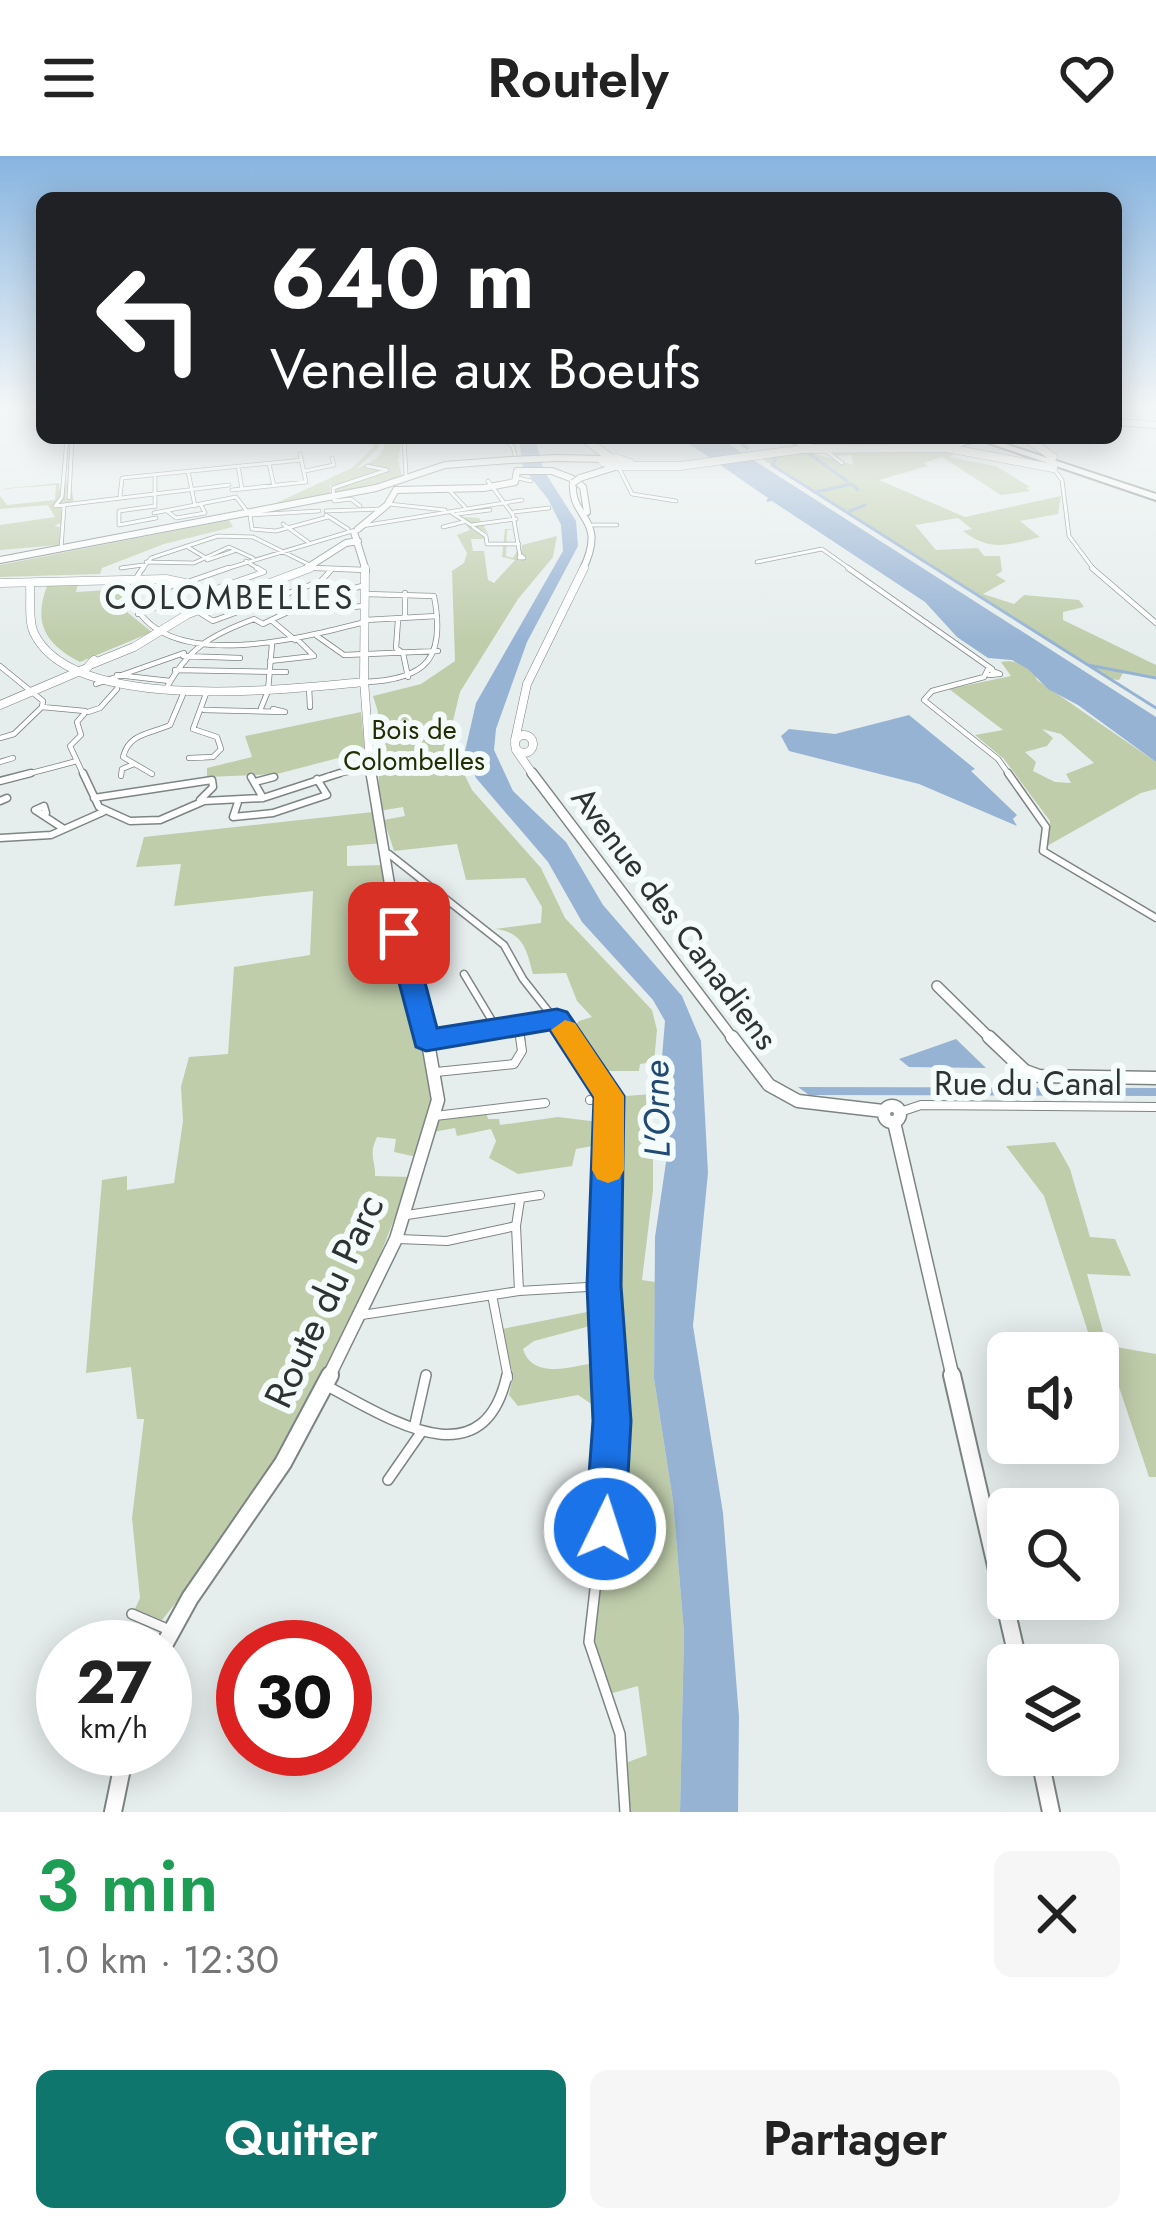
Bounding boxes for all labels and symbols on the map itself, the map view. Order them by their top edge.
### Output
district label: COLOMBELLES [105,574,355,621]
park label: Bois de Colombelles [343,710,485,780]
street label: Avenue des Canadiens [560,777,790,1059]
pin [348,882,450,984]
water label: L'Orne [629,1060,683,1158]
street label: Rue du Canal [934,1060,1122,1107]
street label: Route du Parc [250,1185,398,1417]
position arrow [542,1466,668,1592]
speed limit sign: 30 [216,1620,372,1776]

